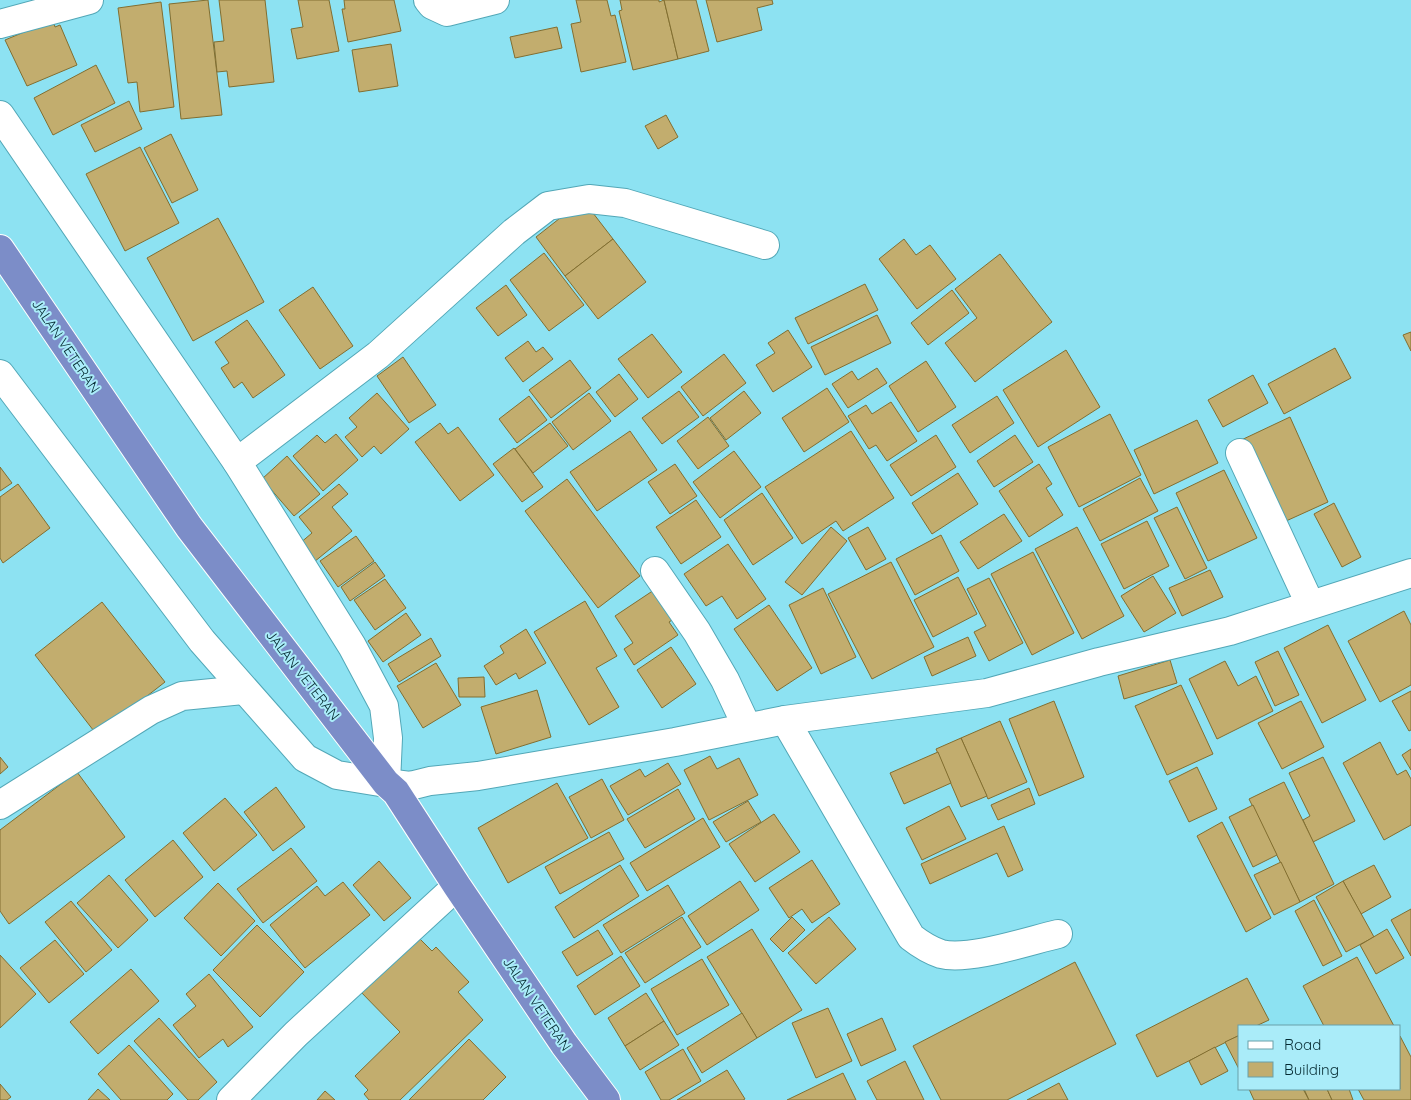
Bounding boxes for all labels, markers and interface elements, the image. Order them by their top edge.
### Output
street label: JALAN VETERAN [28,295,104,397]
street label: JALAN VETERAN [262,626,344,724]
street label: JALAN VETERAN [499,953,575,1055]
legend [1238,1025,1401,1090]
text: Road [1284,1035,1321,1054]
text: Building [1284,1060,1339,1079]

